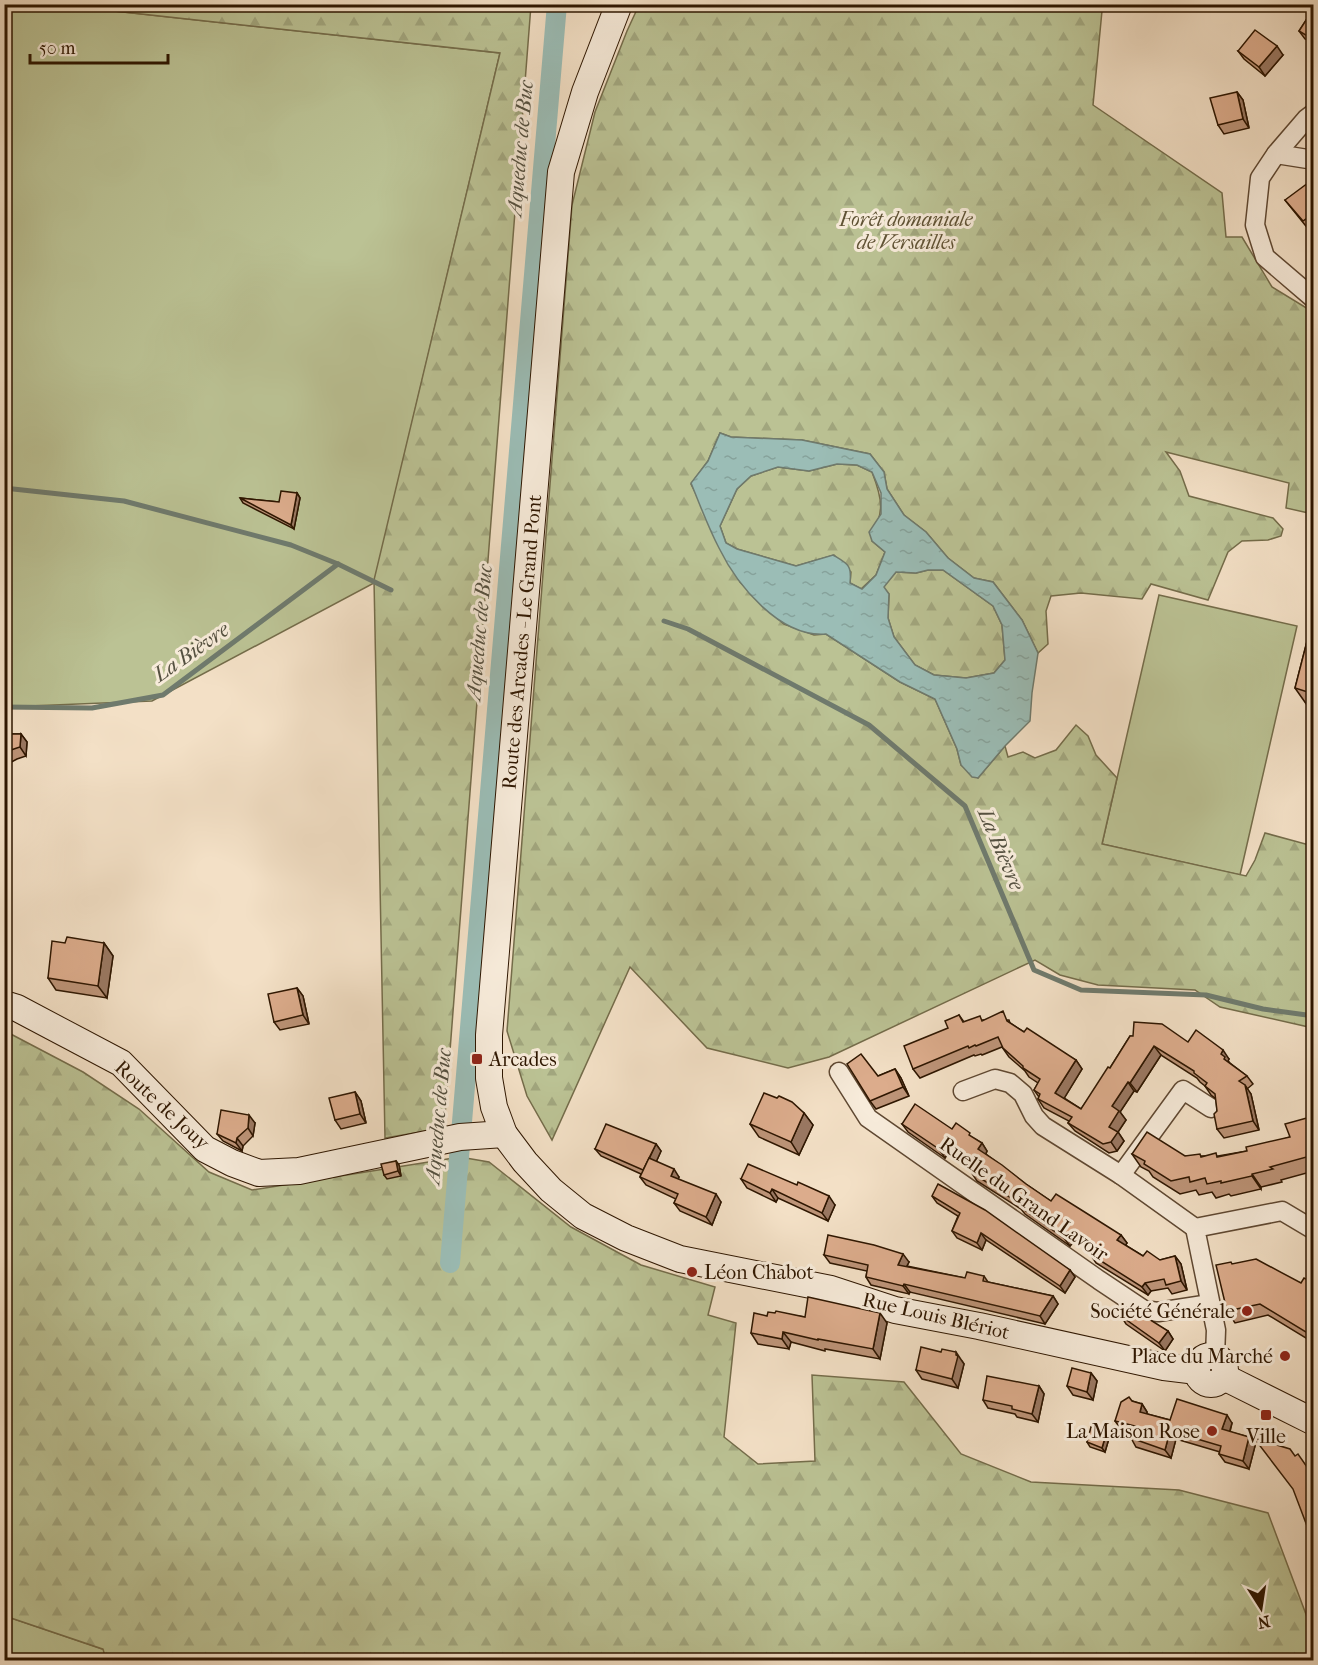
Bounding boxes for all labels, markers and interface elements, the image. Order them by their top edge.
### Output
scale bar [30,27,168,65]
text: 50 m [39,38,76,59]
water label: Aqueduc de Buc [502,78,538,220]
park label: Forêt domaniale de Versailles [838,208,973,254]
street label: Route des Arcades - Le Grand Pont [498,494,546,790]
water label: Aqueduc de Buc [461,562,497,704]
water label: La Bièvre [147,617,234,688]
water label: La Bièvre [972,803,1029,894]
water label: Aqueduc de Buc [420,1046,456,1188]
place label: Arcades [488,1048,557,1071]
marker: Arcades [470,1052,484,1066]
street label: Route de Jouy [110,1055,215,1155]
street label: Ruelle du Grand Lavoir [935,1132,1113,1266]
place label: Léon Chabot [704,1261,814,1284]
marker: Léon Chabot [685,1265,699,1279]
street label: Rue Louis Blériot [860,1288,1012,1344]
place label: Société Générale [1090,1300,1235,1323]
marker: Société Générale [1240,1304,1254,1318]
place label: Place du Marché [1131,1345,1273,1368]
marker: Place du Marché [1278,1349,1292,1363]
marker: Ville [1259,1408,1273,1422]
place label: La Maison Rose [1066,1420,1200,1443]
marker: La Maison Rose [1205,1424,1219,1438]
place label: Ville [1245,1425,1286,1448]
north arrow [1231,1578,1291,1638]
text: N [1255,1612,1272,1633]

